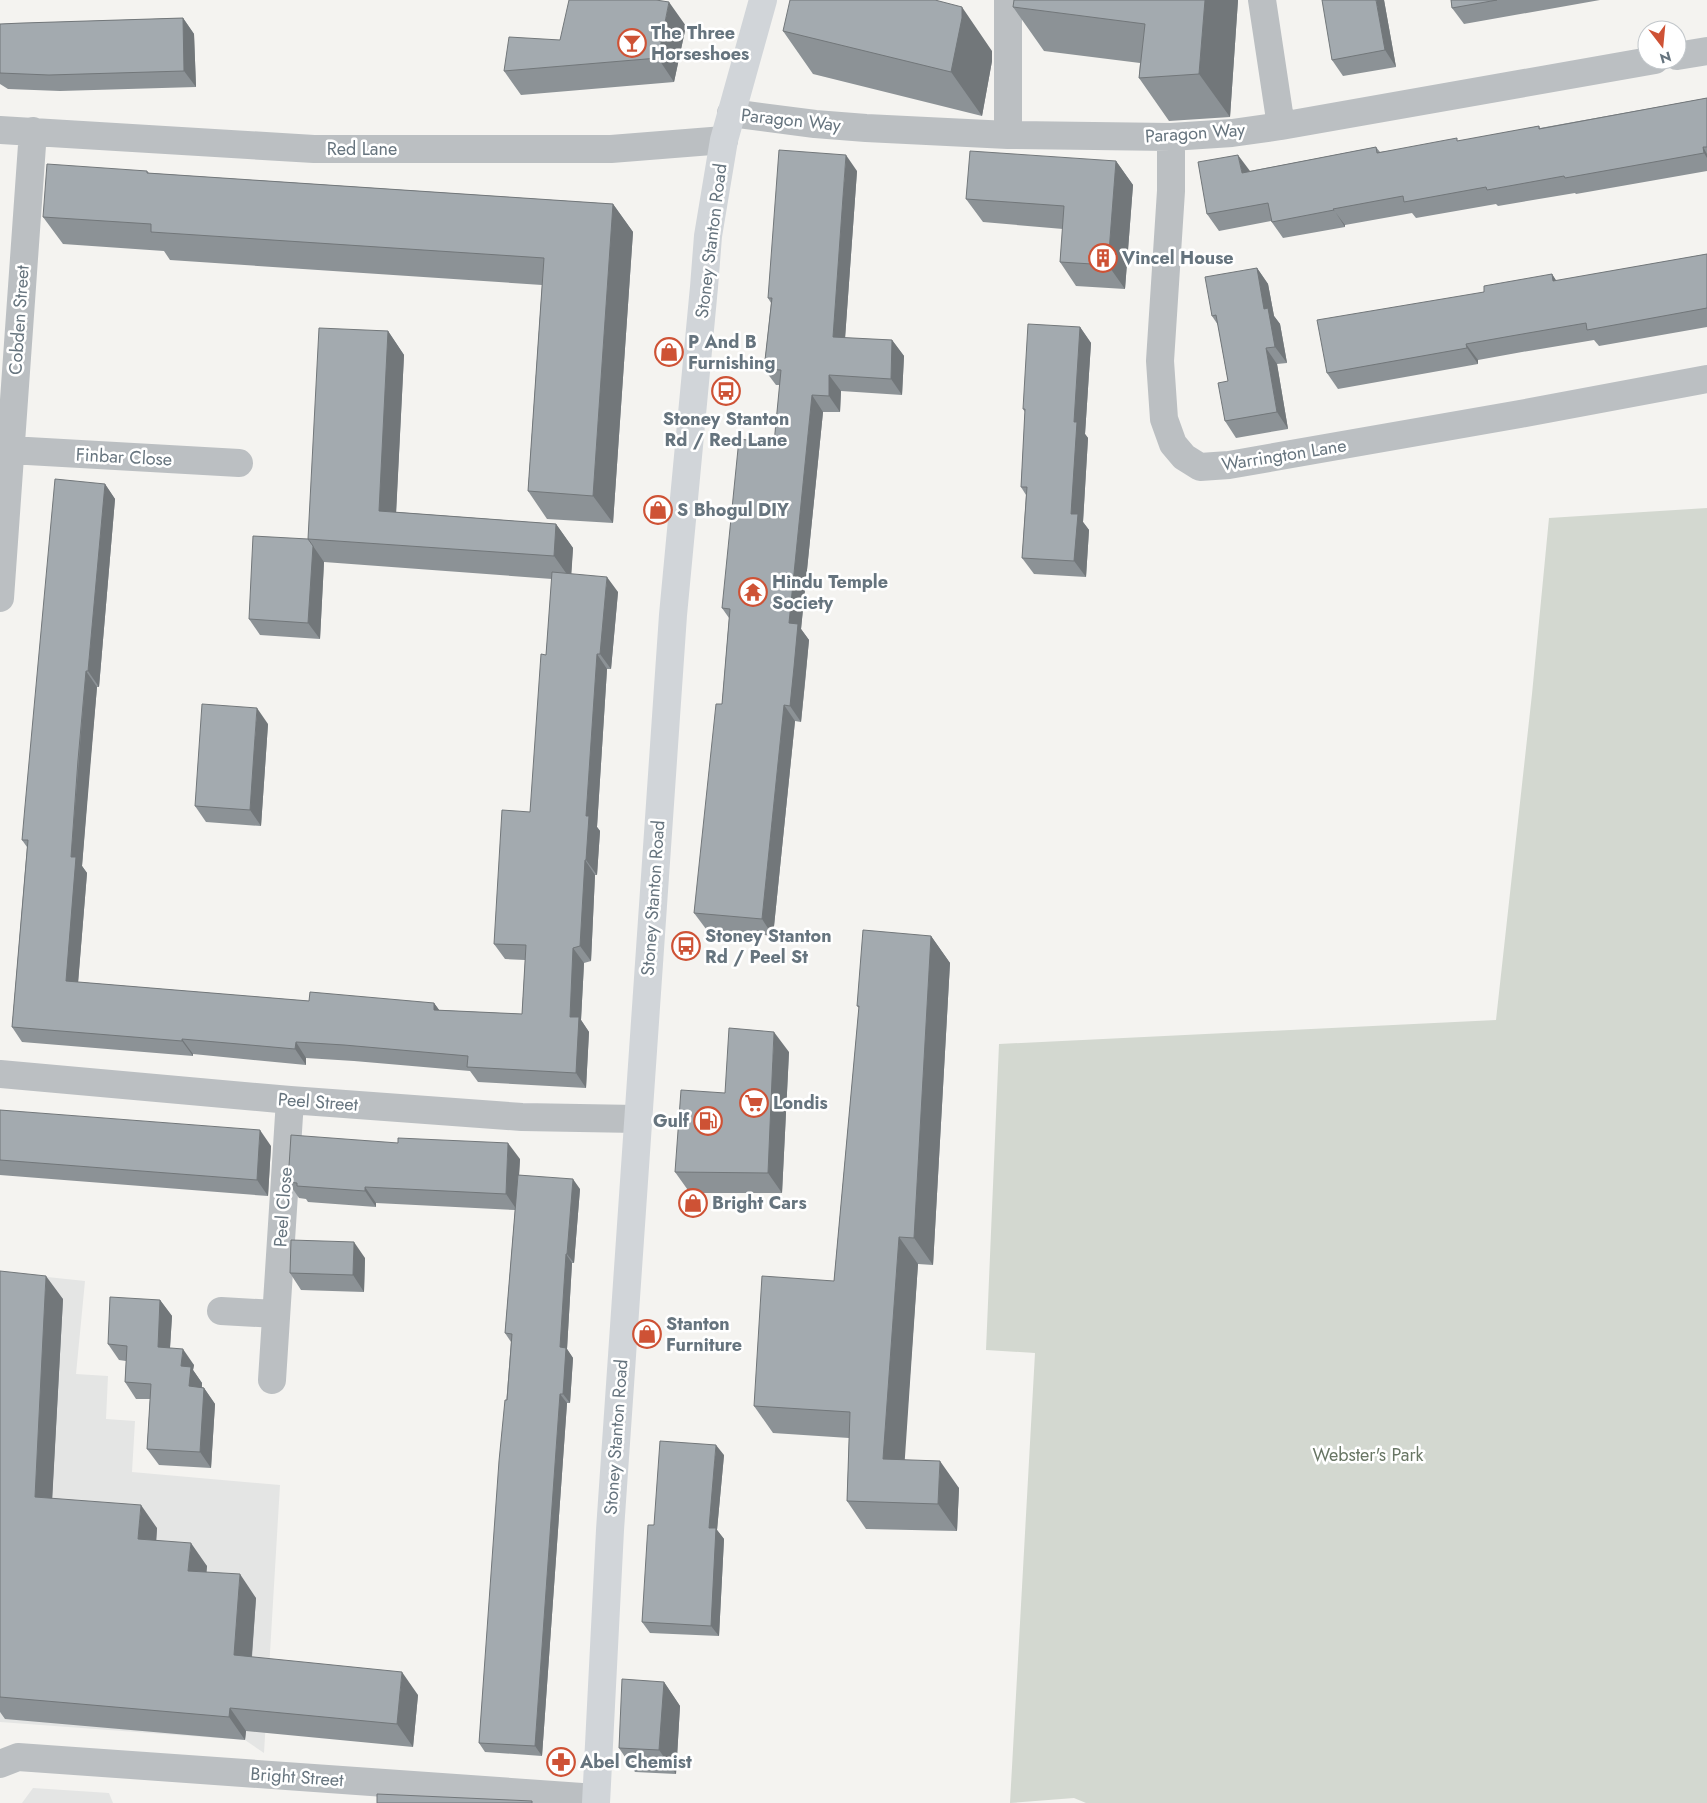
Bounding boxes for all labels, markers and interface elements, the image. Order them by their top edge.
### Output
place label: The Three Horseshoes [651,20,749,67]
north arrow [1637,20,1687,70]
bar icon: The Three Horseshoes [617,28,647,58]
text: N [1657,46,1674,69]
street label: Paragon Way [740,102,842,138]
street label: Paragon Way [1144,117,1246,149]
street label: Red Lane [327,136,397,162]
street label: Stoney Stanton Road [689,162,733,320]
building icon: Vincel House [1088,243,1118,273]
place label: Vincel House [1121,245,1234,271]
street label: Cobden Street [2,264,36,376]
place label: P And B Furnishing [688,329,775,376]
shop icon: P And B Furnishing [654,337,684,367]
bus stop icon: Stoney Stanton Rd / Red Lane [711,376,741,406]
place label: Stoney Stanton Rd / Red Lane [663,406,789,453]
street label: Warrington Lane [1220,432,1348,478]
street label: Finbar Close [75,441,173,473]
shop icon: S Bhogul DIY [643,495,673,525]
place label: S Bhogul DIY [677,497,789,523]
place label: Hindu Temple Society [772,569,888,616]
temple icon: Hindu Temple Society [738,577,768,607]
street label: Stoney Stanton Road [635,819,671,977]
place label: Stoney Stanton Rd / Peel St [705,923,832,970]
bus stop icon: Stoney Stanton Rd / Peel St [671,931,701,961]
street label: Peel Street [277,1086,360,1118]
supermarket icon: Londis [739,1088,769,1118]
place label: Londis [773,1090,828,1116]
fuel station icon: Gulf [693,1106,723,1136]
place label: Gulf [653,1108,690,1134]
street label: Peel Close [267,1166,299,1248]
shop icon: Bright Cars [678,1188,708,1218]
place label: Bright Cars [712,1190,807,1216]
place label: Stanton Furniture [666,1311,742,1358]
shop icon: Stanton Furniture [632,1319,662,1349]
street label: Stoney Stanton Road [598,1358,634,1516]
park label: Webster's Park [1313,1442,1424,1468]
pharmacy icon: Abel Chemist [546,1747,576,1777]
place label: Abel Chemist [579,1749,692,1775]
street label: Bright Street [250,1761,345,1793]

